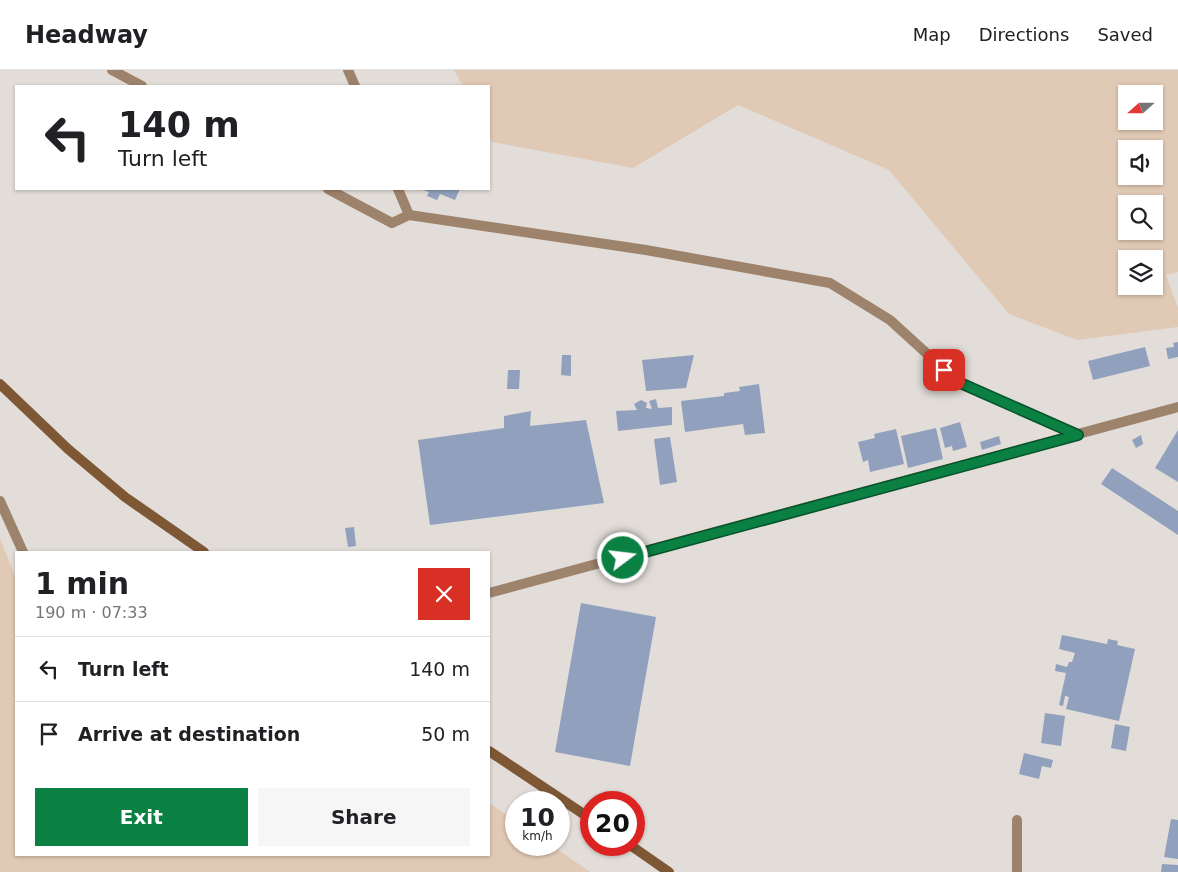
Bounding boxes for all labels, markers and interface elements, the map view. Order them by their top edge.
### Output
text: Headway [25,21,148,49]
text: Map [913,24,951,45]
text: Directions [979,24,1069,45]
text: Saved [1097,24,1153,45]
north arrow [1118,85,1162,130]
map controls [1118,85,1163,295]
icon: left [35,105,100,170]
text: 140 m [118,105,240,145]
button: sound [1118,140,1163,185]
text: Turn left [118,146,207,171]
button: search [1118,195,1163,240]
button: layers [1118,250,1163,295]
pin [923,349,965,391]
icon: arrive [930,356,958,384]
position arrow [596,531,648,583]
text: 1 min [35,566,129,601]
button: close [418,568,470,620]
text: 190 m · 07:33 [35,603,148,622]
icon: left [35,655,63,683]
text: Turn left [78,658,169,680]
text: 140 m [409,658,470,680]
icon: arrive [35,720,63,748]
text: Arrive at destination [78,723,300,745]
text: 50 m [421,723,470,745]
button: Exit [35,788,248,846]
button: Share [258,788,470,846]
speed limit sign: 20 [580,791,645,856]
text: 10 [520,803,555,832]
text: km/h [522,829,553,843]

